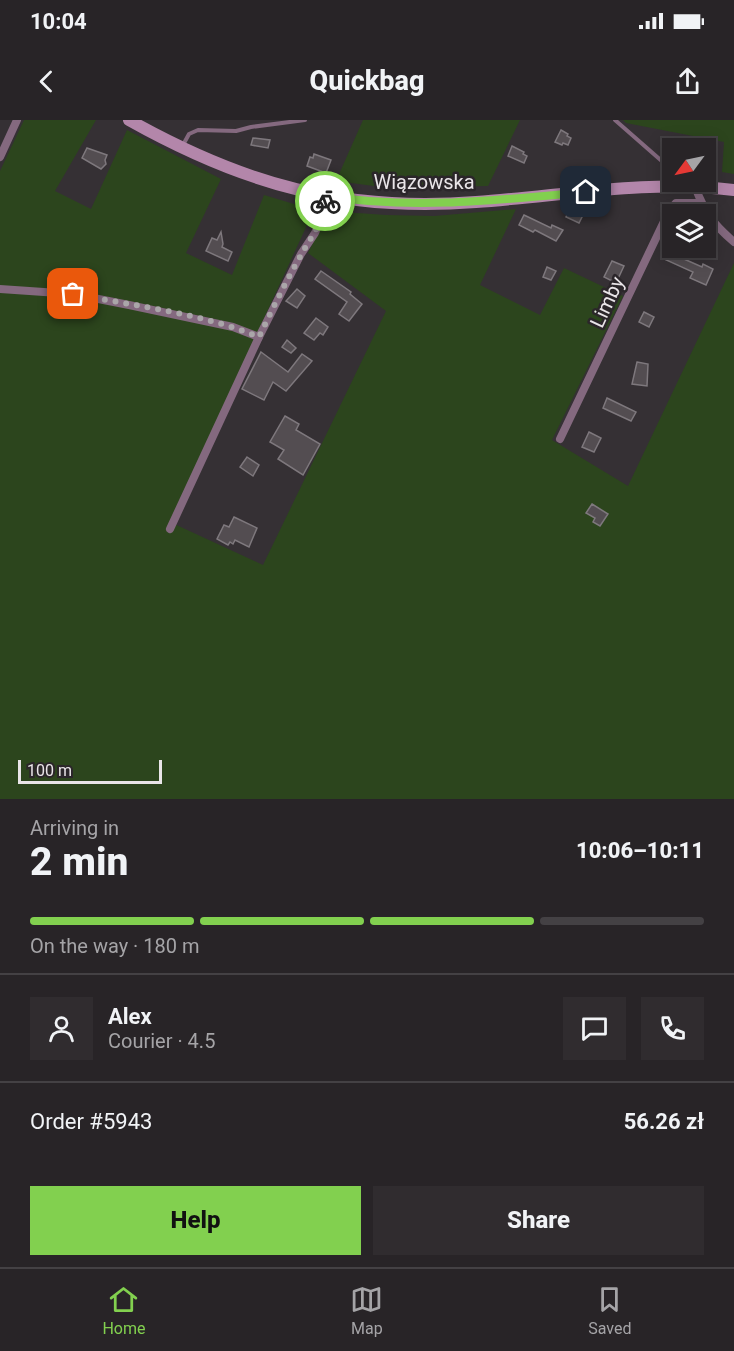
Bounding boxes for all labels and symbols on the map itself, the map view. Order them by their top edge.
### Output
north arrow [662,138,716,192]
pin [560,166,611,217]
street label: Wiązowska [373,170,475,194]
courier [295,171,355,231]
pin [47,268,98,319]
street label: Limby [585,272,629,331]
scale bar [18,757,162,784]

